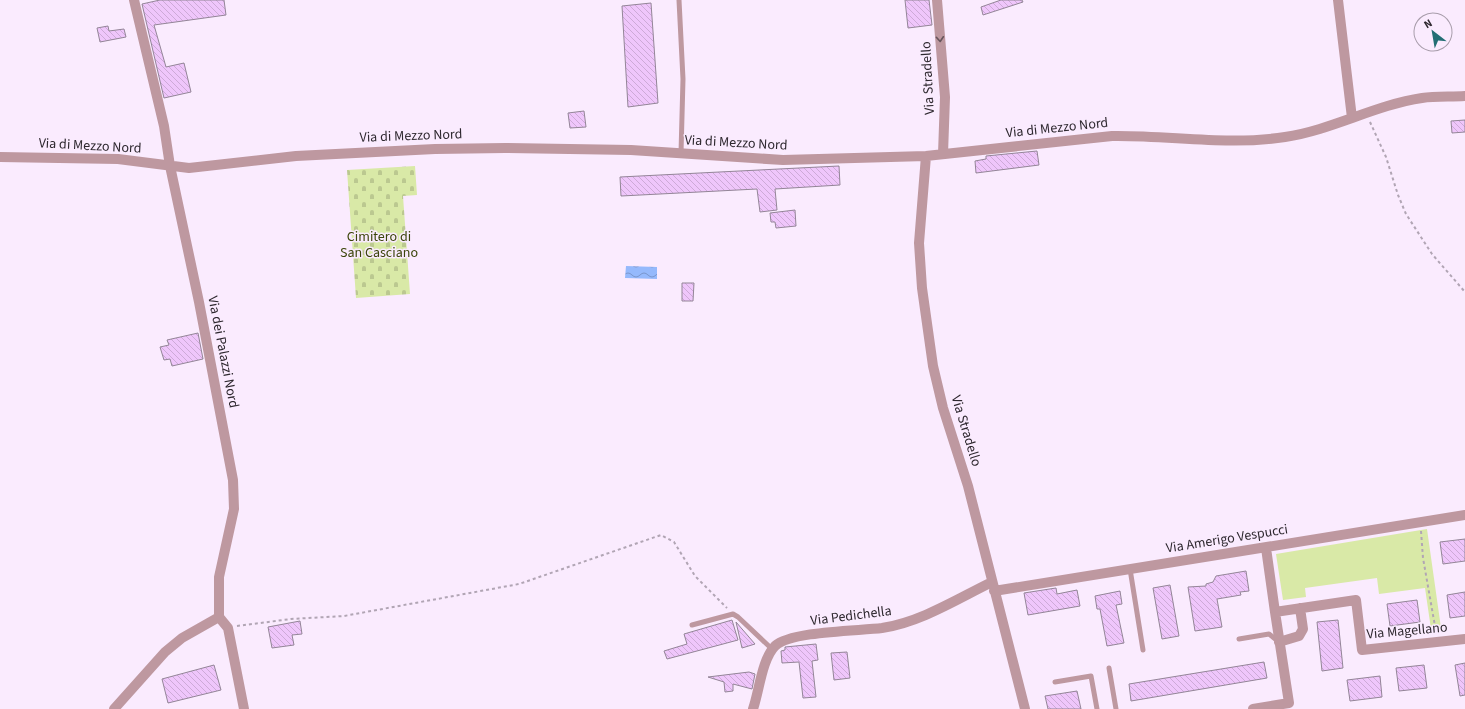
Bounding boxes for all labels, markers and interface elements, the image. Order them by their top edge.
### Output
north arrow [1413,12,1453,52]
text: N [1421,16,1435,32]
one-way arrow [936,36,945,42]
street label: Via Stradello [916,41,940,115]
street label: Via di Mezzo Nord [1005,113,1109,143]
street label: Via di Mezzo Nord [359,124,463,148]
street label: Via di Mezzo Nord [684,130,788,156]
street label: Via di Mezzo Nord [38,133,142,159]
park label: Cimitero di San Casciano [340,227,418,263]
street label: Via dei Palazzi Nord [202,294,244,410]
street label: Via Stradello [946,393,986,469]
street label: Via Amerigo Vespucci [1165,519,1289,559]
street label: Via Pedichella [809,601,893,631]
street label: Via Magellano [1366,618,1448,644]

